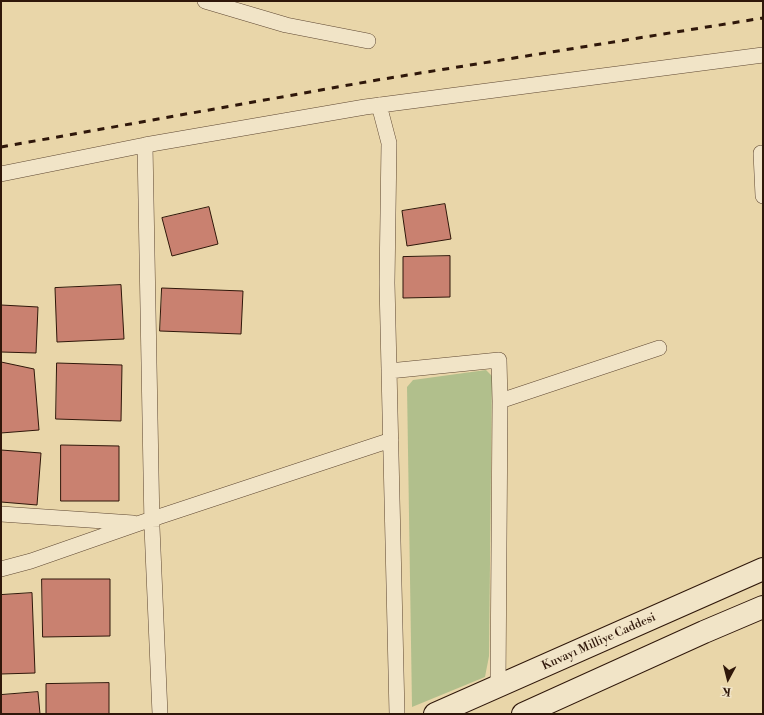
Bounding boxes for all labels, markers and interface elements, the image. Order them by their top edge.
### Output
street label: Kuvayı Milliye Caddesi [540,610,658,674]
north arrow [708,659,748,699]
text: K [721,683,732,698]

